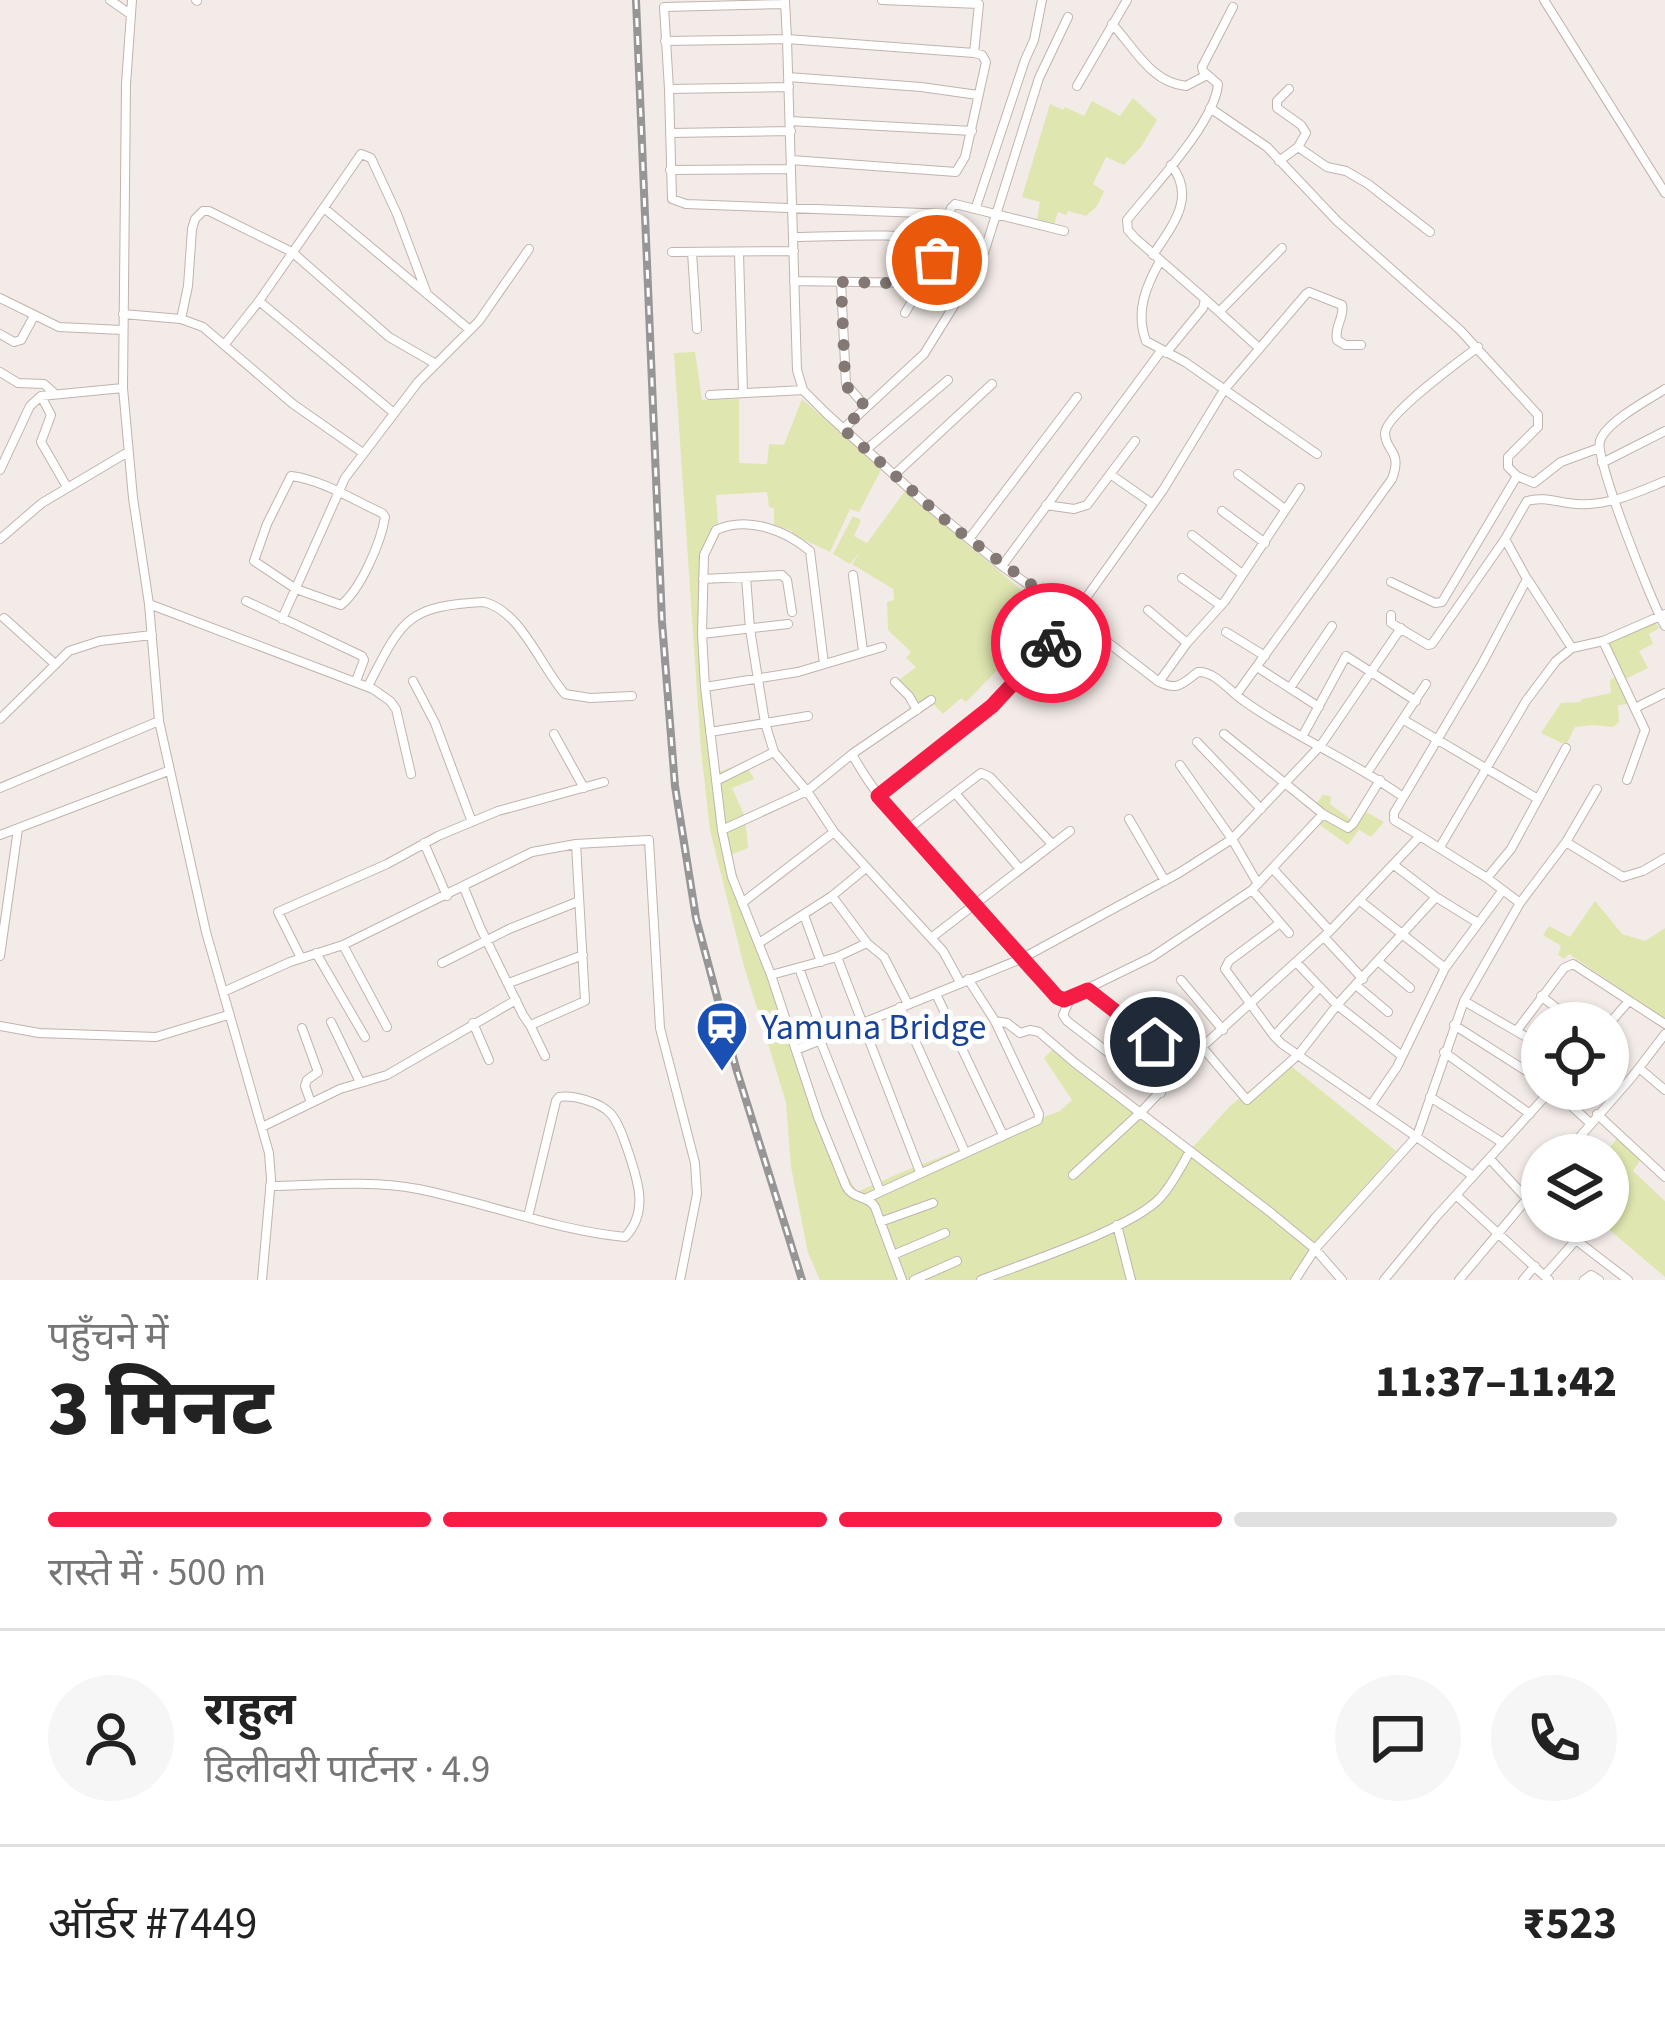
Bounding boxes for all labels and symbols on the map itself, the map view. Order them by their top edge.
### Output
pin [886,209,988,311]
courier [991,583,1111,703]
pin [1104,991,1206,1093]
station icon: Yamuna Bridge [694,999,750,1073]
place label: Yamuna Bridge [760,1002,986,1053]

